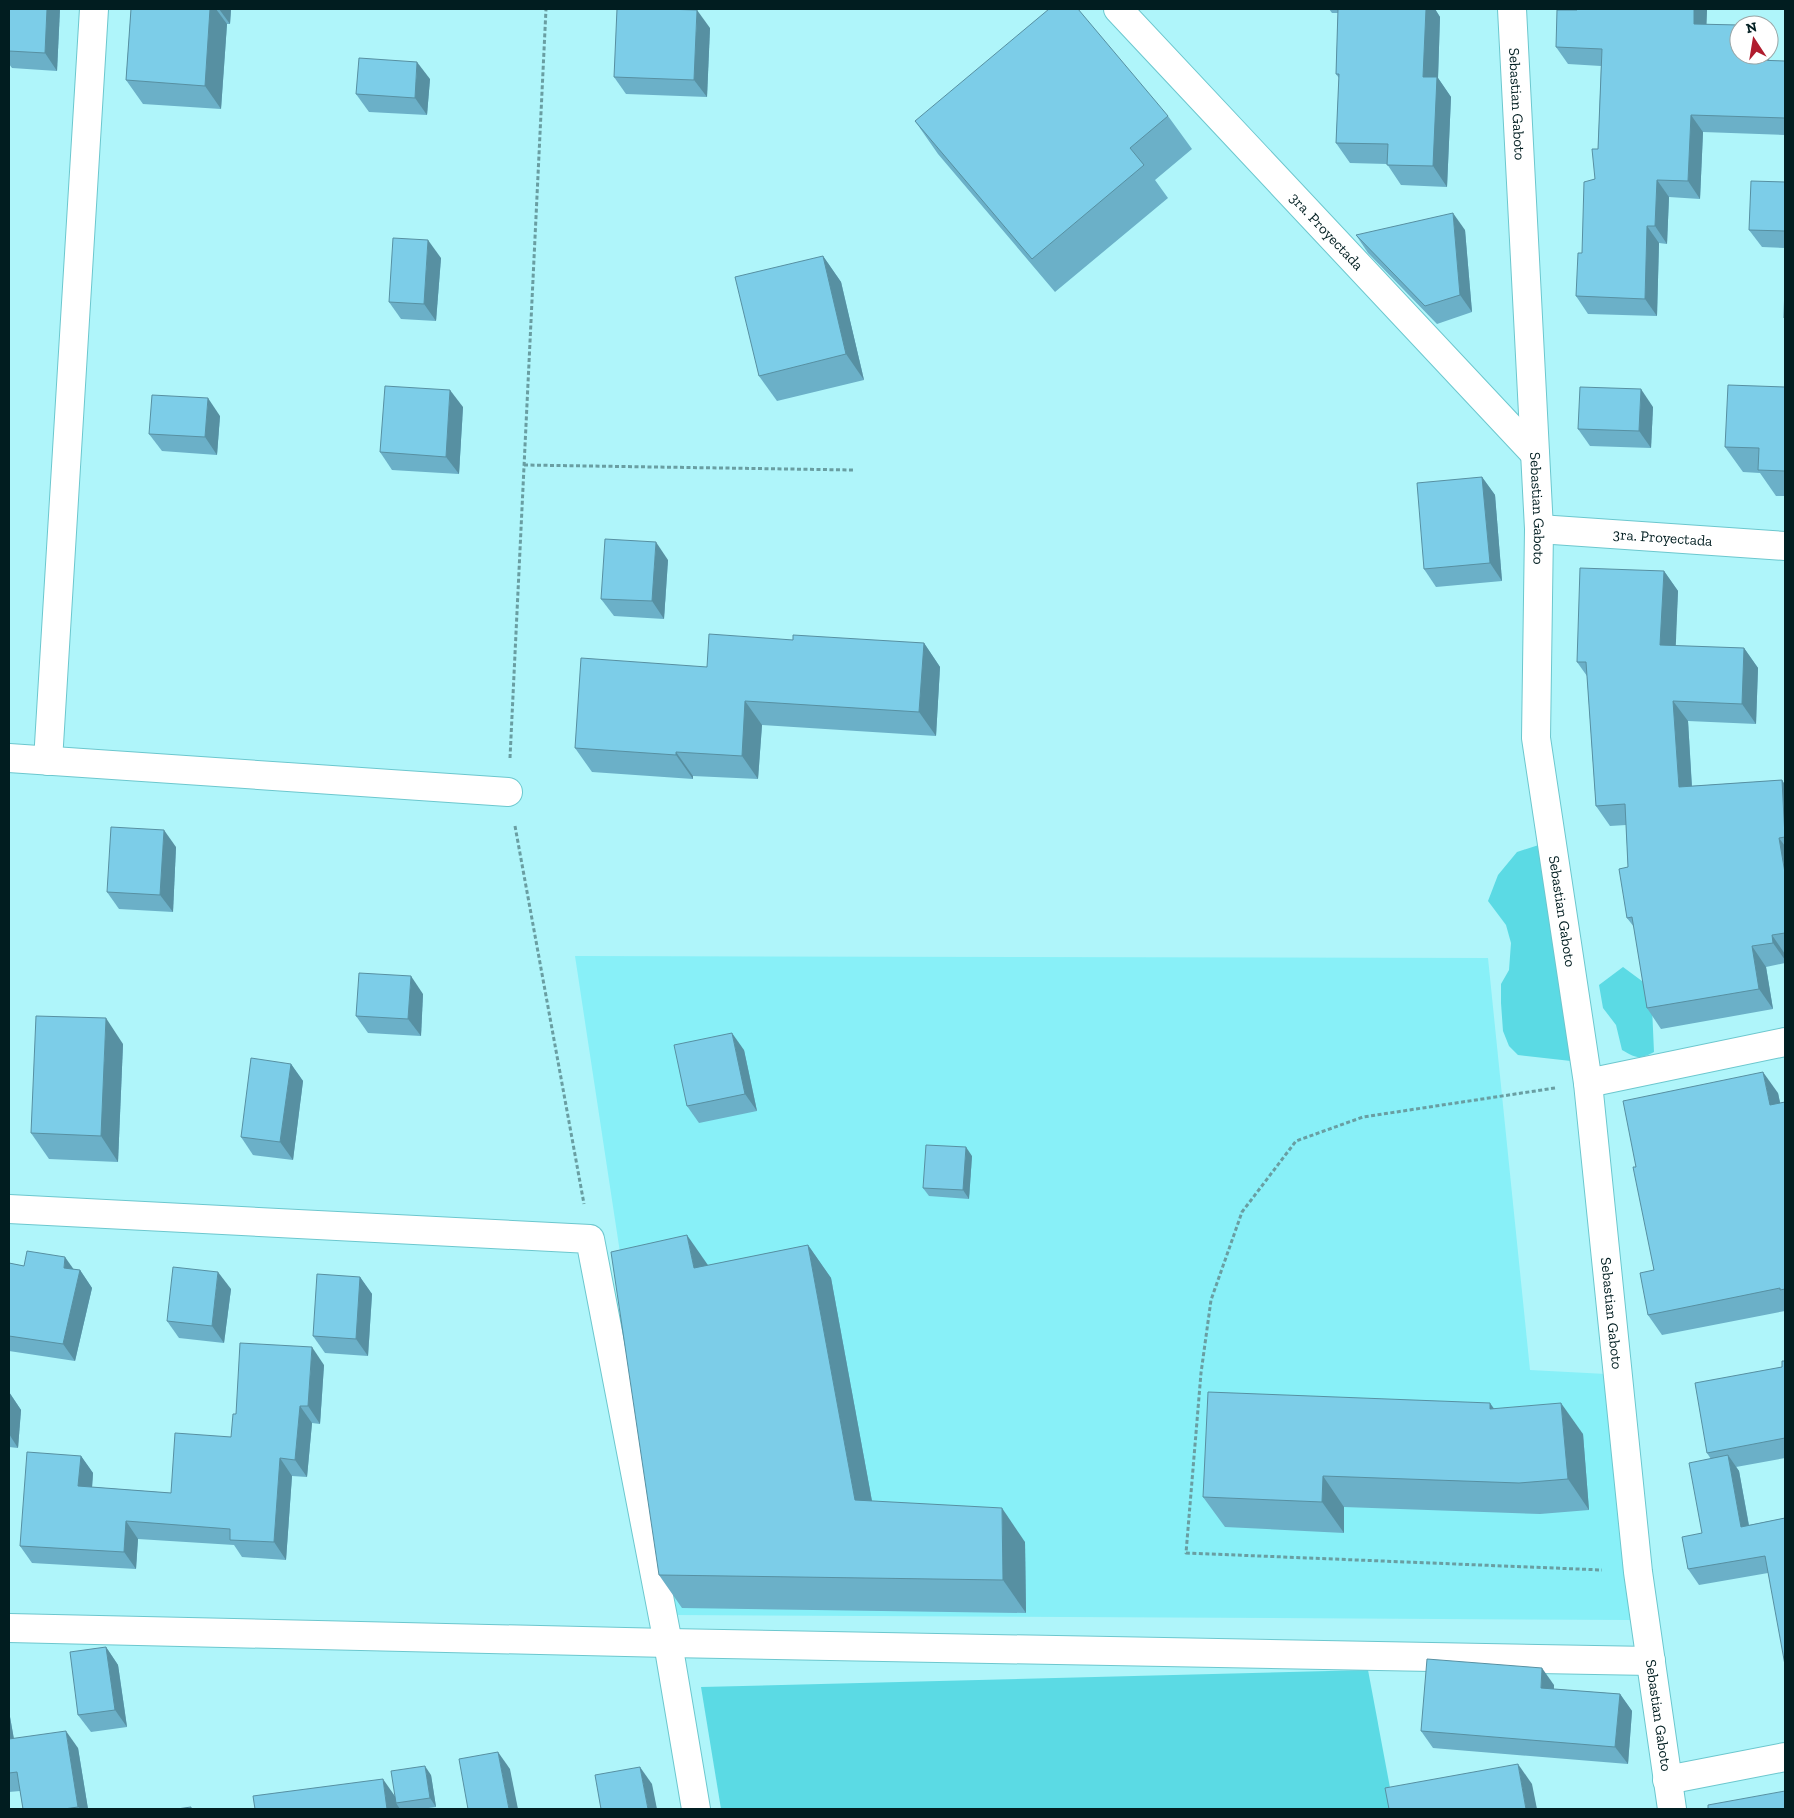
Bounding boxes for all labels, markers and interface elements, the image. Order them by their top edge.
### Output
north arrow [1729,15,1779,65]
text: N [1744,18,1759,37]
street label: Sebastian Gaboto [1505,47,1529,161]
street label: 3ra. Proyectada [1286,189,1367,274]
street label: Sebastian Gaboto [1526,452,1548,565]
street label: 3ra. Proyectada [1612,525,1713,550]
street label: Sebastian Gaboto [1545,854,1579,969]
street label: Sebastian Gaboto [1597,1256,1626,1370]
street label: Sebastian Gaboto [1642,1658,1676,1773]

